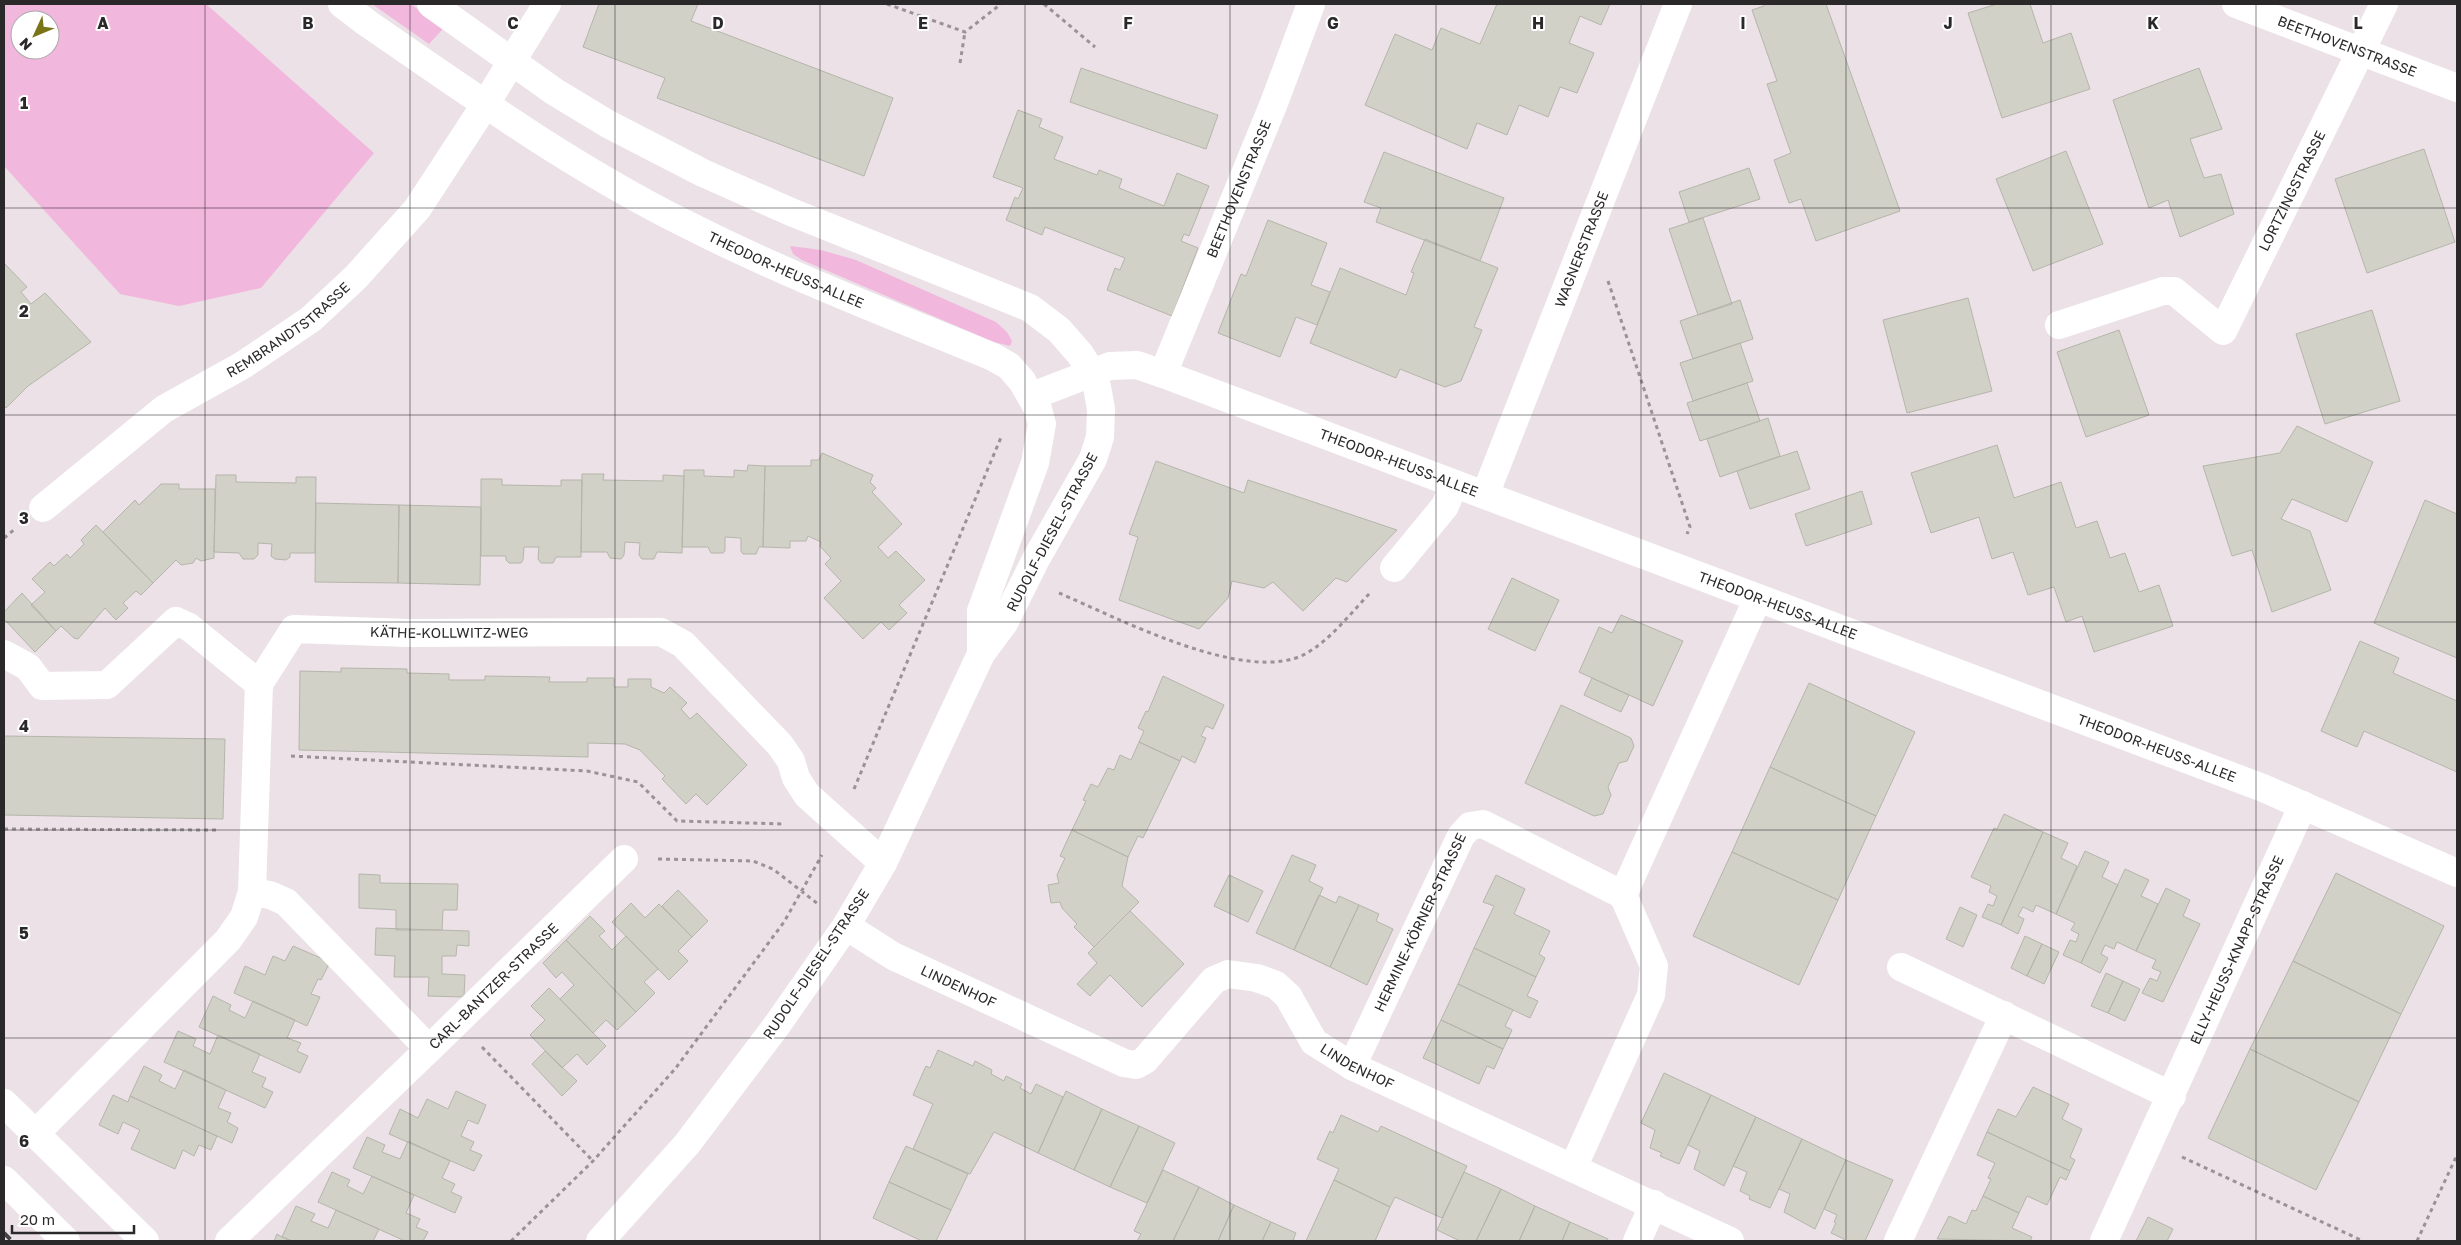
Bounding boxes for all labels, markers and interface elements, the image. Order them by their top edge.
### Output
north arrow [10,10,60,60]
street label: BEETHOVENSTRASSE [2275,12,2419,80]
text: A [97,13,109,33]
text: B [302,13,314,33]
text: C [507,13,519,33]
text: D [712,13,724,33]
text: E [918,13,928,33]
text: F [1123,13,1133,33]
text: G [1327,13,1339,33]
text: H [1532,13,1544,33]
text: I [1740,13,1746,33]
text: J [1943,13,1953,33]
text: K [2147,13,2159,33]
text: L [2353,13,2363,33]
text: N [15,35,35,54]
text: 1 [20,93,28,113]
street label: BEETHOVENSTRASSE [1203,117,1274,260]
street label: LORTZINGSTRASSE [2255,128,2328,253]
street label: WAGNERSTRASSE [1551,189,1612,310]
street label: THEODOR-HEUSS-ALLEE [706,228,867,311]
street label: REMBRANDTSTRASSE [223,278,353,381]
text: 2 [19,301,29,321]
street label: THEODOR-HEUSS-ALLEE [1317,425,1481,500]
street label: RUDOLF-DIESEL-STRASSE [1002,449,1101,614]
text: 3 [19,508,29,528]
street label: THEODOR-HEUSS-ALLEE [1696,567,1860,643]
street label: KÄTHE-KOLLWITZ-WEG [370,623,528,641]
street label: THEODOR-HEUSS-ALLEE [2075,710,2239,785]
text: 4 [19,716,29,736]
street label: HERMINE-KÖRNER-STRASSE [1370,830,1469,1014]
street label: ELLY-HEUSS-KNAPP-STRASSE [2186,853,2287,1047]
street label: RUDOLF-DIESEL-STRASSE [759,885,872,1042]
street label: CARL-BANTZER-STRASSE [425,919,561,1052]
text: 5 [19,923,29,943]
street label: LINDENHOF [918,961,999,1011]
street label: LINDENHOF [1317,1039,1397,1092]
text: 6 [19,1131,29,1151]
scale bar [12,1202,135,1234]
text: 20 m [20,1210,55,1228]

